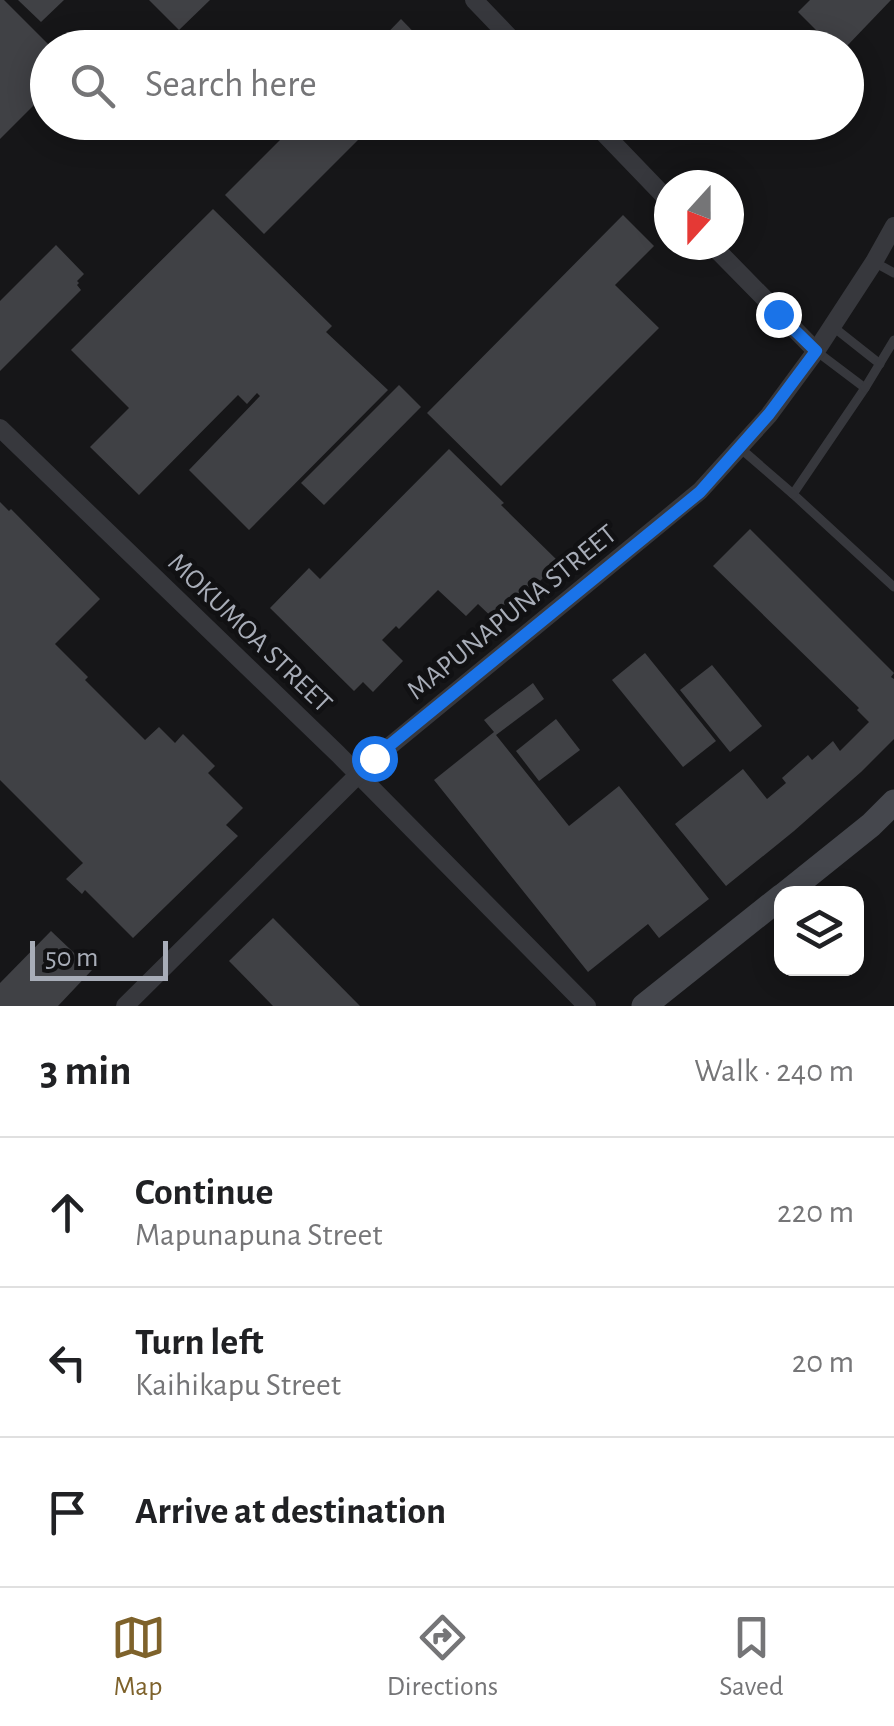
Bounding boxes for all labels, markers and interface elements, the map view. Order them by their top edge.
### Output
search box [30,30,864,140]
icon: search [65,58,120,113]
text: Search here [145,66,317,104]
north arrow [654,170,744,260]
route end [756,292,802,338]
street label: MAPUNAPUNA STREET [402,520,622,705]
street label: MOKUMOA STREET [162,548,337,719]
route start [352,736,398,782]
map controls [774,886,864,976]
button: layers [774,886,864,976]
scale bar [30,936,168,980]
text: 50 m [45,944,99,972]
text: 3 min [40,1050,132,1092]
text: Walk · 240 m [694,1055,854,1087]
text: Continue [135,1174,273,1212]
icon: ahead [40,1185,95,1240]
text: 220 m [777,1196,854,1228]
text: Mapunapuna Street [135,1219,383,1251]
text: Turn left [135,1324,263,1362]
icon: left [40,1335,95,1390]
text: 20 m [792,1346,854,1378]
text: Kaihikapu Street [135,1369,341,1401]
icon: arrive [40,1485,95,1540]
text: Arrive at destination [135,1493,446,1531]
tab: Map [111,1610,166,1704]
tab: Directions [387,1610,498,1704]
tab: Saved [719,1610,783,1704]

